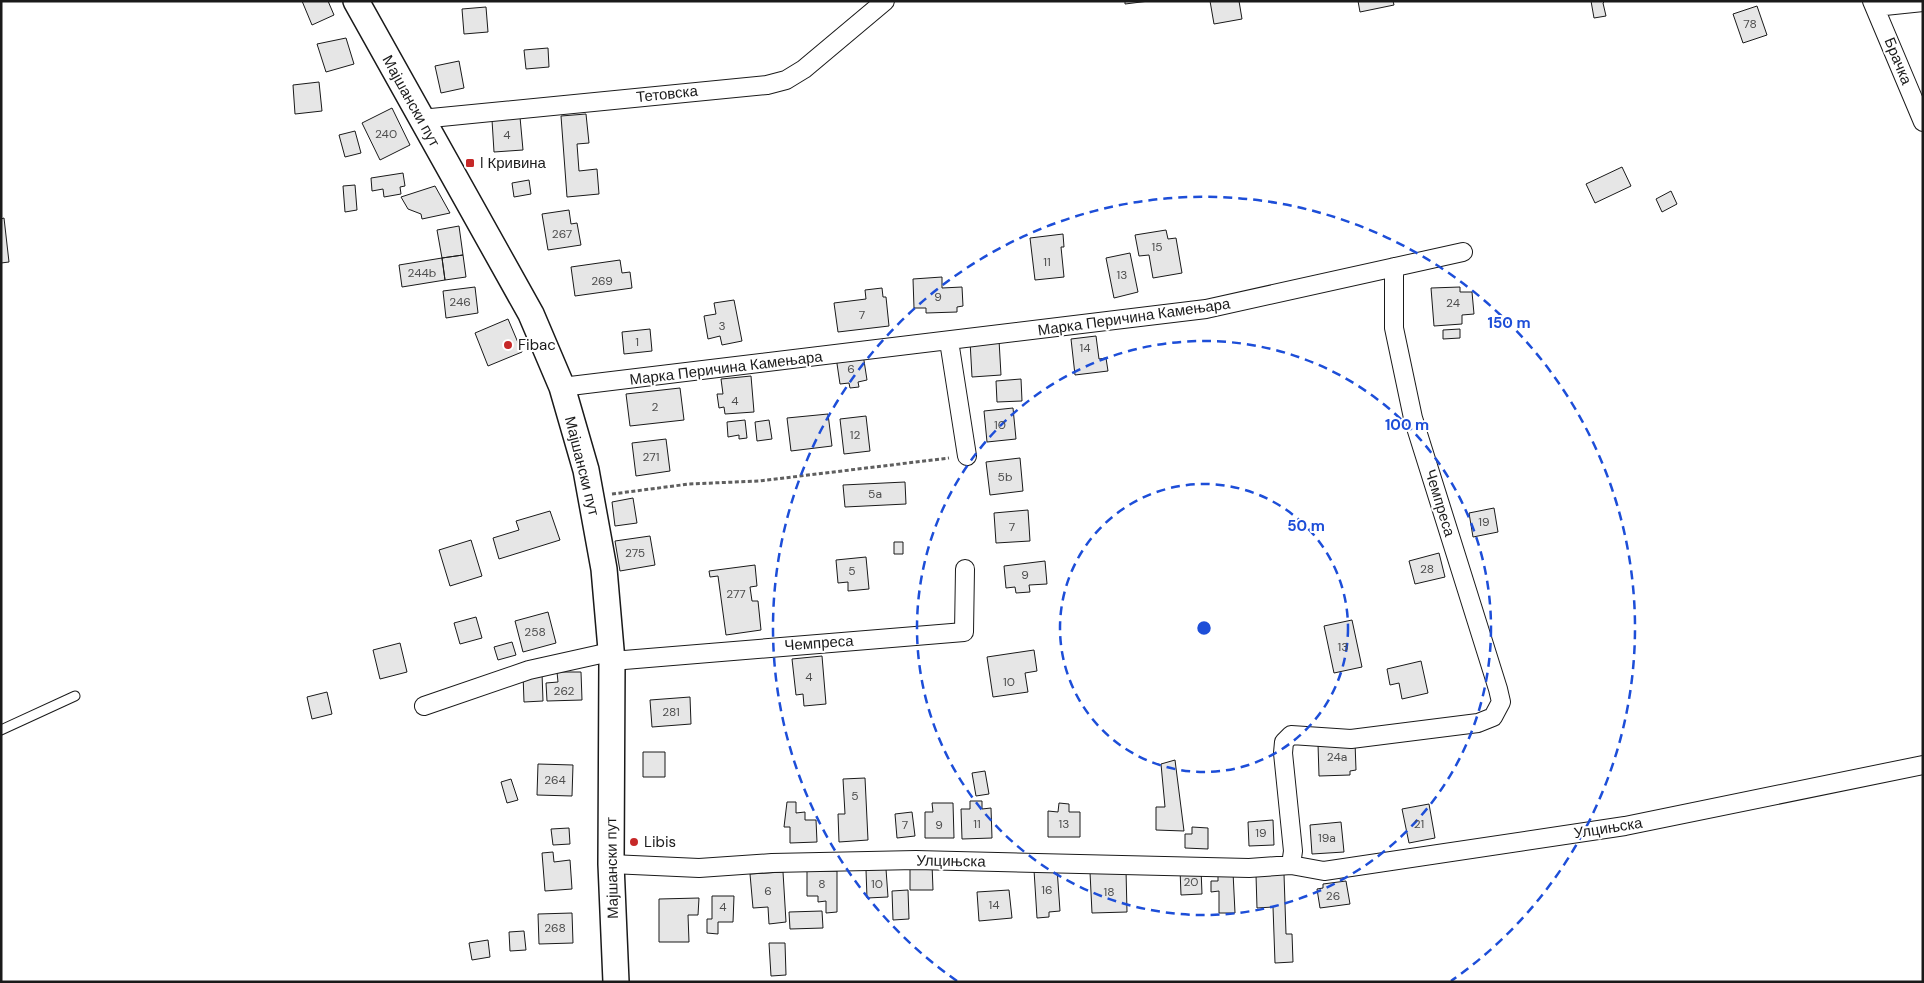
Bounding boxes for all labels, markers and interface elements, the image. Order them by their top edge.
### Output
house number: 78 [1743,16,1757,32]
street label: Брачка [1880,34,1917,88]
street label: Мајшански пут [378,52,445,151]
street label: Тетовска [635,81,699,107]
house number: 240 [375,126,397,142]
house number: 4 [503,127,511,143]
place label: I Кривина [480,153,547,173]
marker: I Кривина [464,157,476,169]
house number: 267 [552,226,572,242]
house number: 15 [1151,239,1163,255]
house number: 11 [1043,254,1051,270]
house number: 244b [408,265,436,281]
house number: 13 [1117,267,1127,283]
house number: 269 [591,273,613,289]
house number: 9 [934,289,942,305]
street label: Марка Перичина Камењара [1036,293,1232,340]
house number: 246 [449,294,471,310]
house number: 24 [1446,295,1460,311]
house number: 7 [859,307,865,323]
text: 150 m [1488,313,1531,333]
house number: 3 [718,318,726,334]
house number: 1 [635,334,639,350]
place label: Fibac [518,335,556,355]
marker: Fibac [502,339,514,351]
house number: 14 [1079,340,1091,356]
street label: Марка Перичина Камењара [628,346,824,390]
house number: 6 [847,361,855,377]
house number: 4 [731,393,739,409]
house number: 2 [652,399,659,415]
street label: Мајшански пут [560,414,604,518]
text: 100 m [1385,415,1429,435]
house number: 10 [994,417,1006,433]
house number: 12 [850,427,860,443]
house number: 271 [643,449,659,465]
street label: Чемпреса [1420,467,1460,540]
house number: 5b [998,469,1012,485]
house number: 5a [868,486,882,502]
house number: 19 [1478,514,1490,530]
text: 50 m [1287,516,1325,536]
house number: 7 [1009,519,1015,535]
house number: 275 [625,545,645,561]
house number: 28 [1420,561,1434,577]
house number: 5 [848,563,856,579]
house number: 9 [1021,567,1029,583]
house number: 277 [726,586,746,602]
centre of rings [1195,619,1213,637]
house number: 258 [524,624,546,640]
street label: Чемпреса [784,631,855,655]
house number: 13 [1338,639,1348,655]
house number: 4 [805,669,813,685]
house number: 10 [1003,674,1015,690]
house number: 262 [553,683,575,699]
house number: 281 [662,704,680,720]
house number: 24a [1327,749,1347,765]
house number: 264 [544,772,566,788]
house number: 5 [851,788,859,804]
street label: Улцињска [1572,813,1644,843]
house number: 11 [973,816,981,832]
house number: 13 [1059,816,1069,832]
house number: 21 [1414,816,1424,832]
street label: Мајшански пут [601,817,623,919]
house number: 7 [902,817,908,833]
house number: 9 [935,817,943,833]
house number: 19 [1255,825,1267,841]
house number: 19a [1318,830,1336,846]
place label: Libis [644,832,676,852]
marker: Libis [628,836,640,848]
street label: Улцињска [916,850,986,872]
house number: 20 [1183,874,1199,890]
house number: 8 [818,876,826,892]
house number: 10 [871,876,883,892]
house number: 16 [1041,882,1053,898]
house number: 6 [764,883,772,899]
house number: 18 [1103,884,1115,900]
house number: 26 [1326,888,1340,904]
house number: 14 [988,897,1000,913]
house number: 4 [719,899,727,915]
house number: 268 [544,920,566,936]

